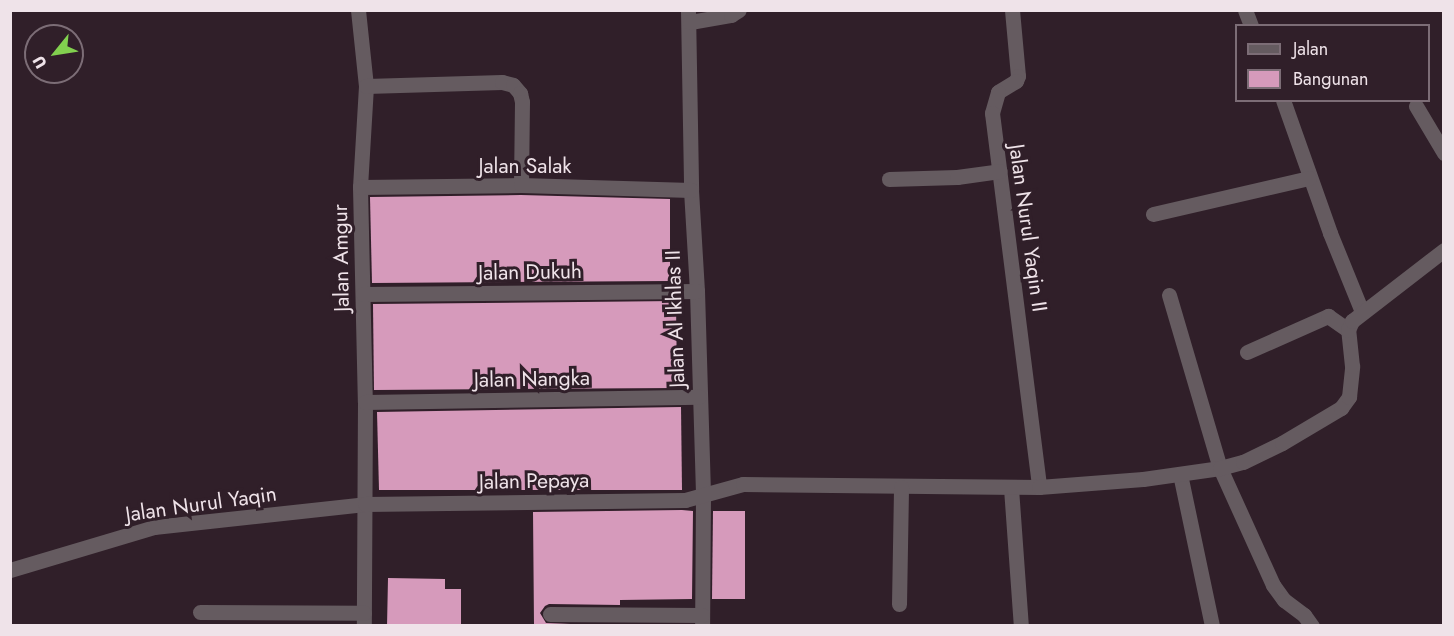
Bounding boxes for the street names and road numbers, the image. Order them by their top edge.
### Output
street label: Jalan Nurul Yaqin II [1004,143,1052,313]
street label: Jalan Salak [478,153,572,179]
street label: Jalan Amgur [327,204,355,312]
street label: Jalan Al Ikhlas II [660,250,690,388]
street label: Jalan Dukuh [478,258,582,286]
street label: Jalan Nangka [474,365,590,393]
street label: Jalan Pepaya [479,467,589,495]
street label: Jalan Nurul Yaqin [124,481,278,527]

